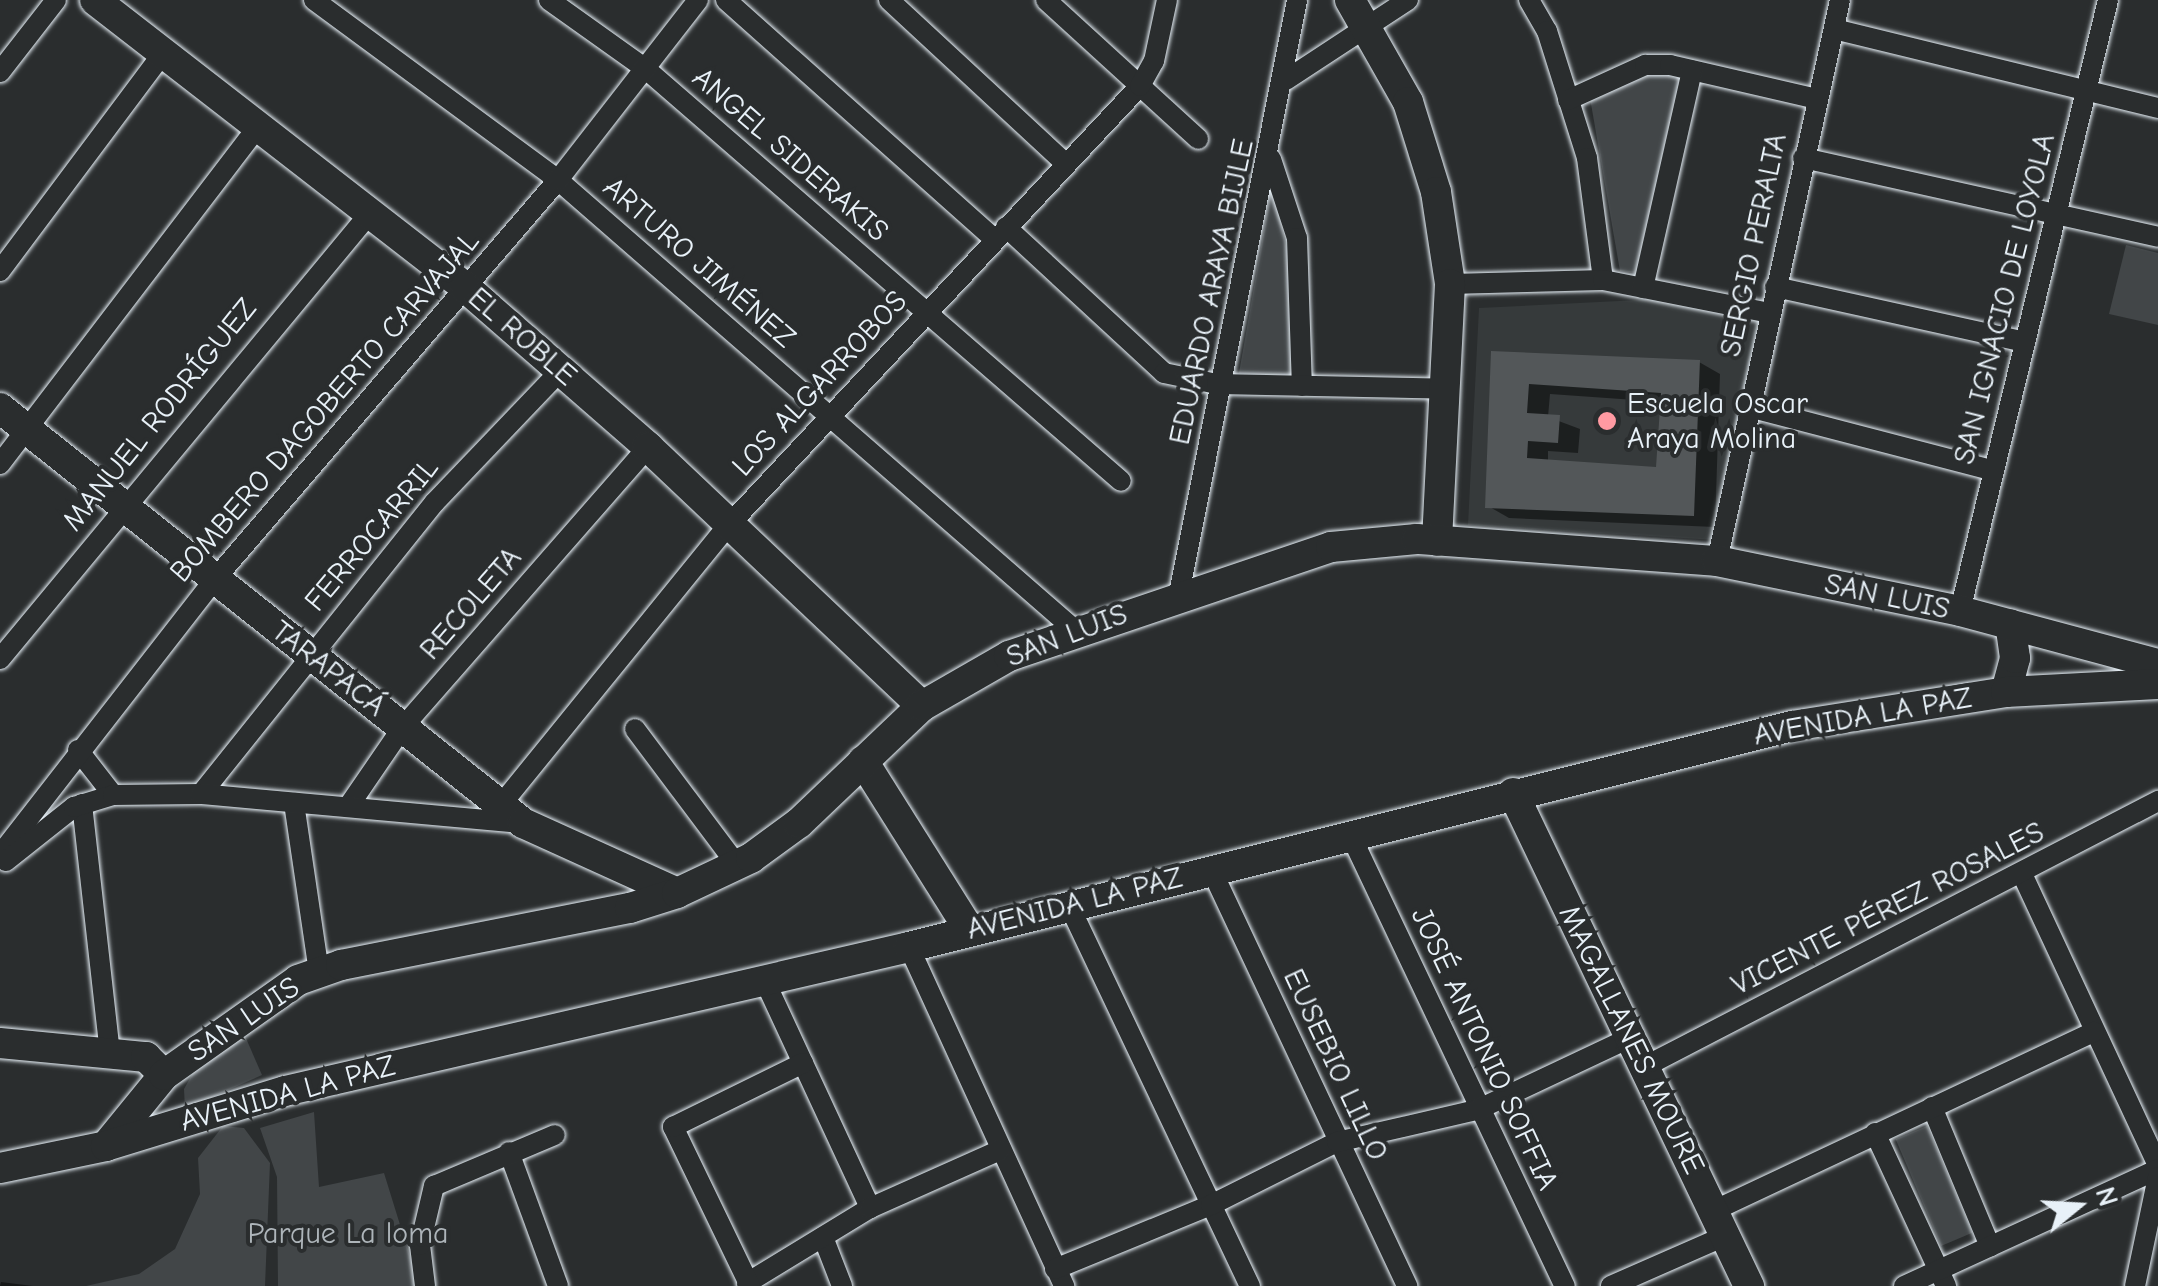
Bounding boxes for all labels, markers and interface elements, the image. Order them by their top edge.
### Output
street label: ANGEL SIDERAKIS [685,60,895,250]
street label: SERGIO PERALTA [1713,130,1795,360]
street label: SAN IGNACIO DE LOYOLA [1946,130,2064,468]
street label: EDUARDO ARAYA BIJLE [1162,136,1262,448]
street label: ARTURO JIMÉNEZ [596,170,802,356]
street label: BOMBERO DAGOBERTO CARVAJAL [163,224,487,590]
street label: EL ROBLE [460,280,584,394]
street label: LOS ALGARROBOS [725,284,915,484]
street label: MANUEL RODRÍGUEZ [55,291,265,539]
place label: Escuela Oscar Araya Molina [1627,386,1808,456]
marker: Escuela Oscar Araya Molina [1596,410,1618,432]
street label: FERROCARRIL [298,451,446,619]
street label: RECOLETA [412,541,530,667]
street label: SAN LUIS [1821,566,1953,628]
street label: SAN LUIS [1001,596,1133,676]
street label: TARAPACÁ [264,613,392,725]
street label: AVENIDA LA PAZ [1751,680,1975,754]
street label: VICENTE PÉREZ ROSALES [1726,814,2050,1004]
street label: AVENIDA LA PAZ [963,860,1187,948]
street label: MAGALLANES MOURE [1550,900,1712,1180]
street label: JOSÉ ANTONIO SOFFIA [1403,902,1565,1196]
street label: EUSEBIO LILLO [1275,963,1395,1167]
street label: SAN LUIS [181,970,307,1070]
street label: AVENIDA LA PAZ [177,1048,399,1140]
north arrow [2028,1156,2128,1256]
text: N [2088,1183,2125,1210]
park label: Parque La loma [248,1216,448,1252]

